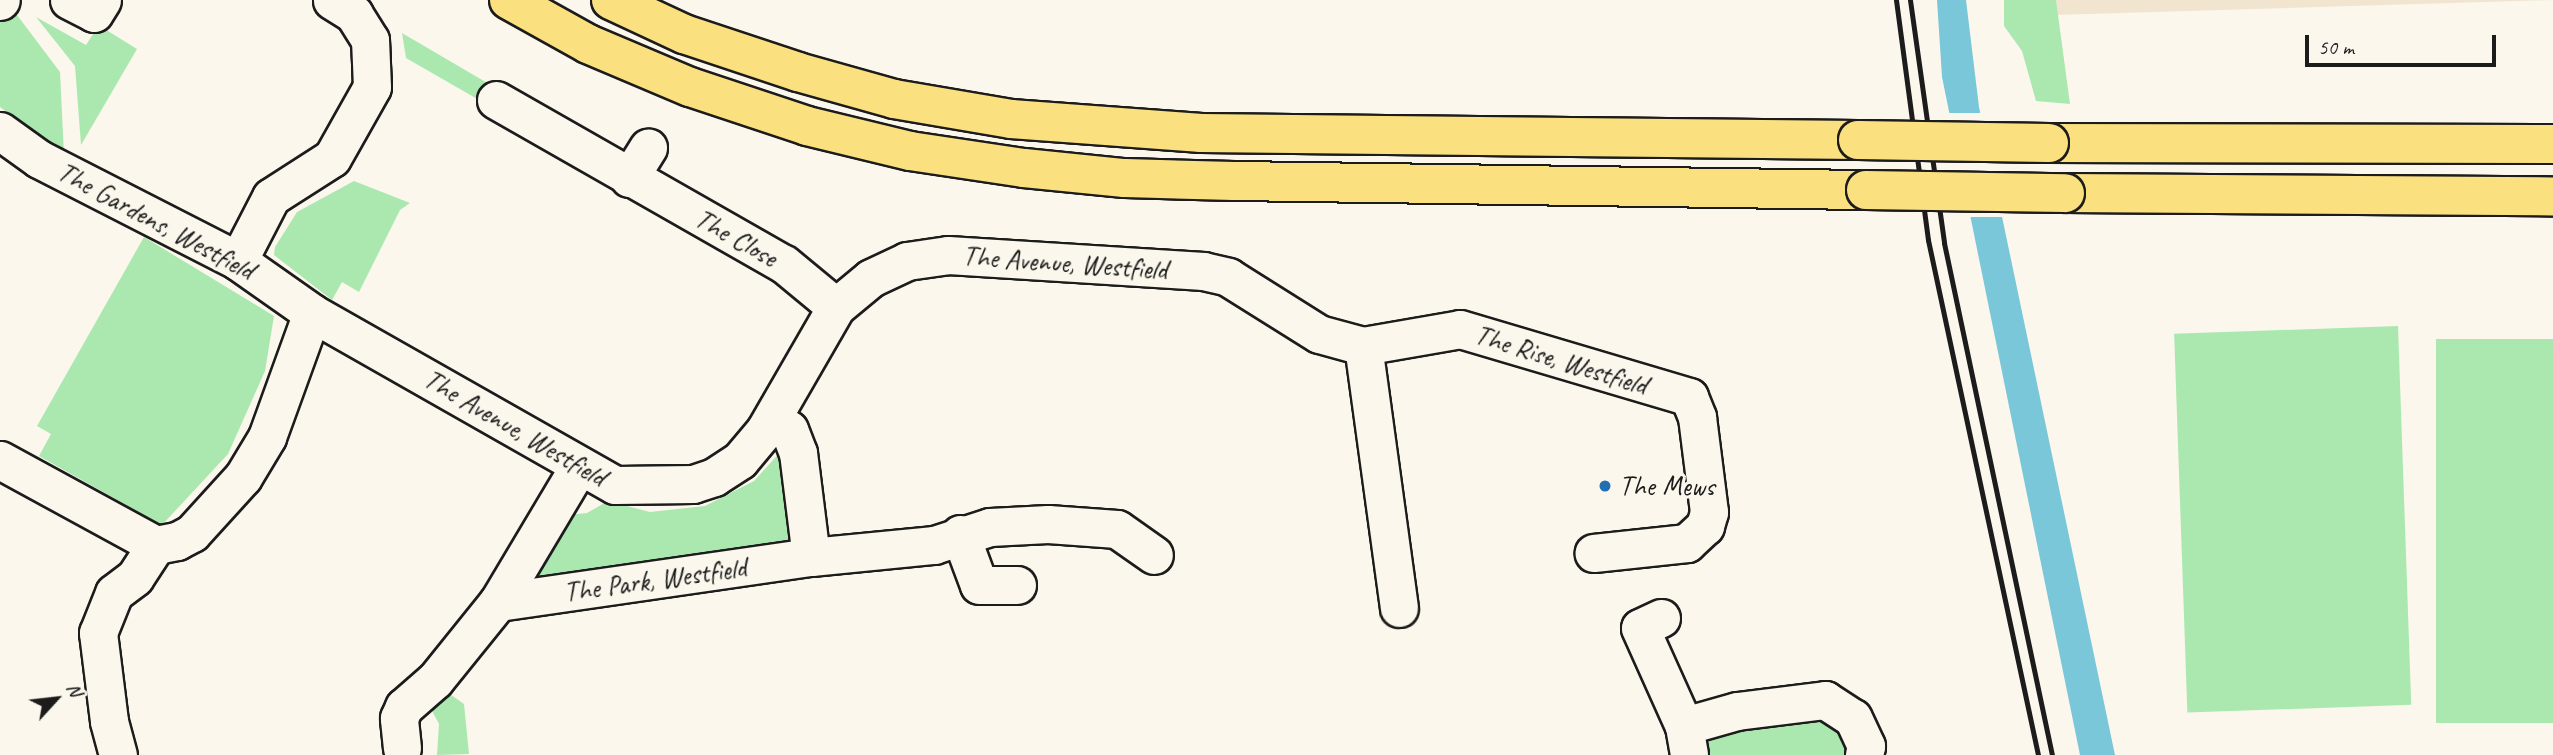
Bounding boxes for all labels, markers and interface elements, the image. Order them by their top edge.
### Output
scale bar [2308,21,2499,65]
text: 50 m [2318,34,2354,60]
street label: The Gardens, Westfield [52,155,260,287]
street label: The Close [689,202,783,274]
street label: The Avenue, Westfield [962,239,1168,287]
street label: The Rise, Westfield [1470,318,1652,402]
street label: The Avenue, Westfield [418,362,612,494]
place label: The Mews [1619,469,1715,503]
marker: The Mews [1597,478,1613,494]
street label: The Park, Westfield [561,550,749,610]
north arrow [21,664,91,734]
text: N [61,679,88,700]

